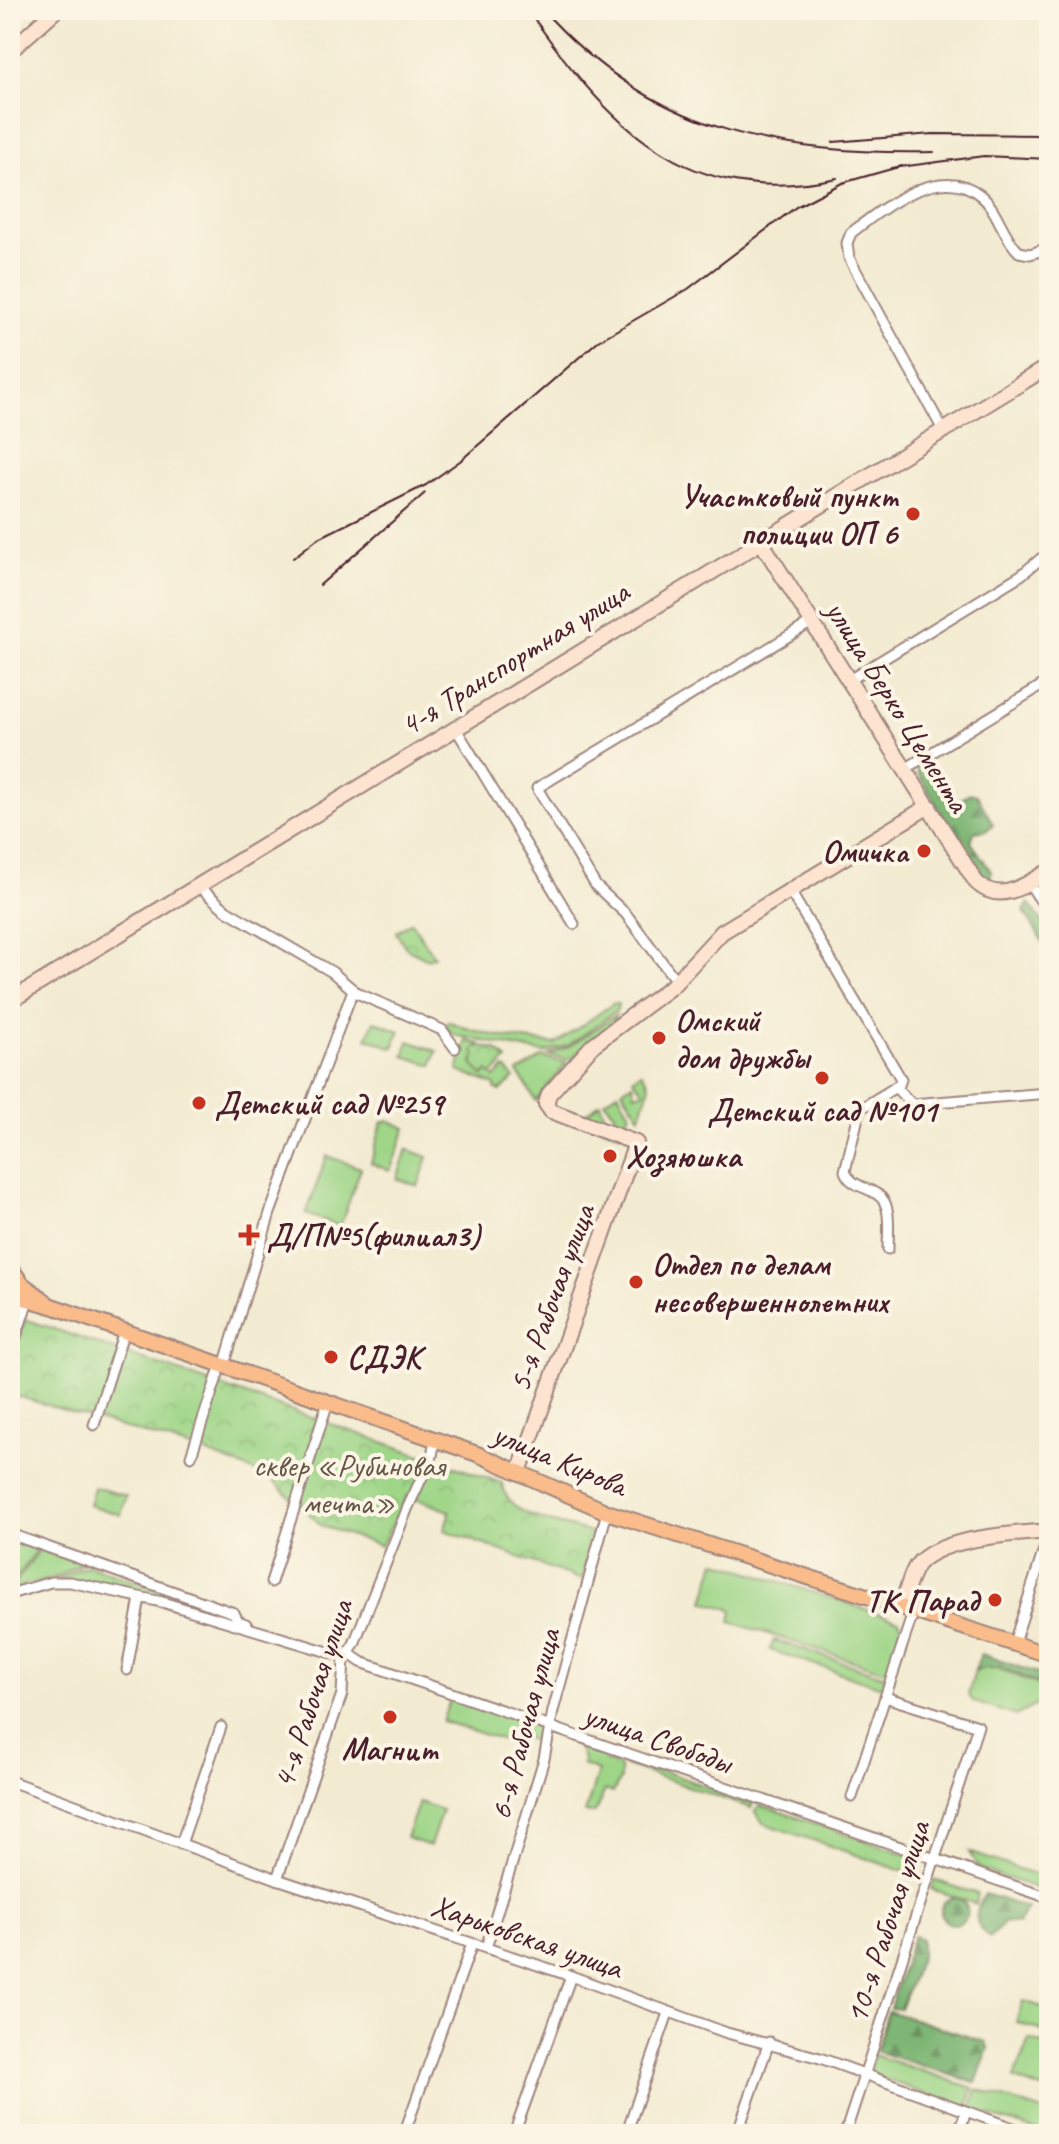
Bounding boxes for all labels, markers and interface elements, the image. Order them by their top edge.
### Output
place label: Участковый пункт полиции ОП 6 [680,476,900,554]
marker: Участковый пункт полиции ОП 6 [904,505,922,523]
street label: 4-я Транспортная улица [392,570,638,745]
street label: улица Берко Цемента [815,591,980,821]
place label: Омичка [822,831,910,872]
marker: Омичка [915,842,933,860]
place label: Омский дом дружбы [675,1000,812,1078]
marker: Омский дом дружбы [650,1029,668,1047]
marker: Детский сад №101 [813,1069,831,1087]
place label: Детский сад №259 [215,1083,447,1124]
place label: Детский сад №101 [707,1090,940,1131]
marker: Детский сад №259 [190,1094,208,1112]
place label: Хозяюшка [626,1136,743,1178]
marker: Хозяюшка [601,1147,619,1165]
street label: 5-я Рабочая улица [499,1197,605,1397]
place label: Д/П№5(филиал3) [267,1215,482,1256]
marker: Д/П№5(филиал3) [238,1224,260,1246]
place label: Отдел по делам несовершеннолетних [652,1244,890,1322]
marker: Отдел по делам несовершеннолетних [627,1273,645,1291]
place label: СДЭК [347,1337,427,1378]
marker: СДЭК [322,1348,340,1366]
street label: улица Кирова [485,1412,635,1507]
park label: сквер «Рубиновая мечта» [253,1445,447,1523]
place label: ТК Парад [866,1580,982,1621]
marker: ТК Парад [986,1591,1004,1609]
street label: 4-я Рабочая улица [263,1593,363,1794]
street label: 6-я Рабочая улица [479,1622,570,1824]
street label: улица Свободы [577,1693,739,1784]
marker: Магнит [381,1708,399,1726]
place label: Магнит [342,1729,439,1770]
street label: 10-я Рабочая улица [835,1814,940,2028]
street label: Харьковская улица [426,1885,630,1989]

